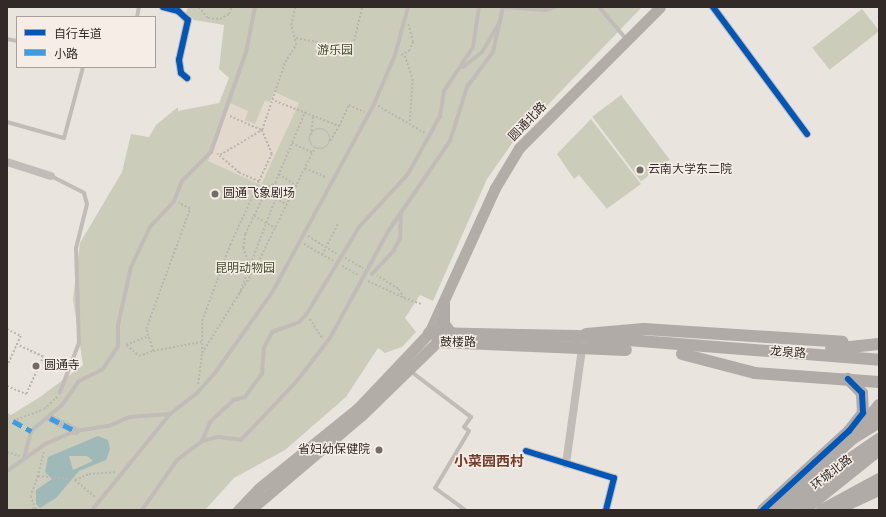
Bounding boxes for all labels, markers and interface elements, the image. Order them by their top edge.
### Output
legend [16,16,156,68]
text: 自行车道 [54,27,102,41]
park label: 游乐园 [317,44,353,58]
text: 小路 [54,47,78,61]
street label: 圆通北路 [506,100,550,144]
place label: 云南大学东二院 [648,163,732,177]
marker: 云南大学东二院 [635,165,645,175]
place label: 圆通飞象剧场 [223,187,295,201]
marker: 圆通飞象剧场 [210,189,220,199]
park label: 昆明动物园 [215,262,275,276]
street label: 鼓楼路 [440,336,476,350]
street label: 龙泉路 [770,345,806,361]
place label: 圆通寺 [44,359,80,373]
marker: 圆通寺 [31,361,41,371]
place label: 省妇幼保健院 [298,443,370,457]
marker: 省妇幼保健院 [373,444,385,456]
district label: 小菜园西村 [454,453,524,469]
street label: 环城北路 [809,453,855,493]

